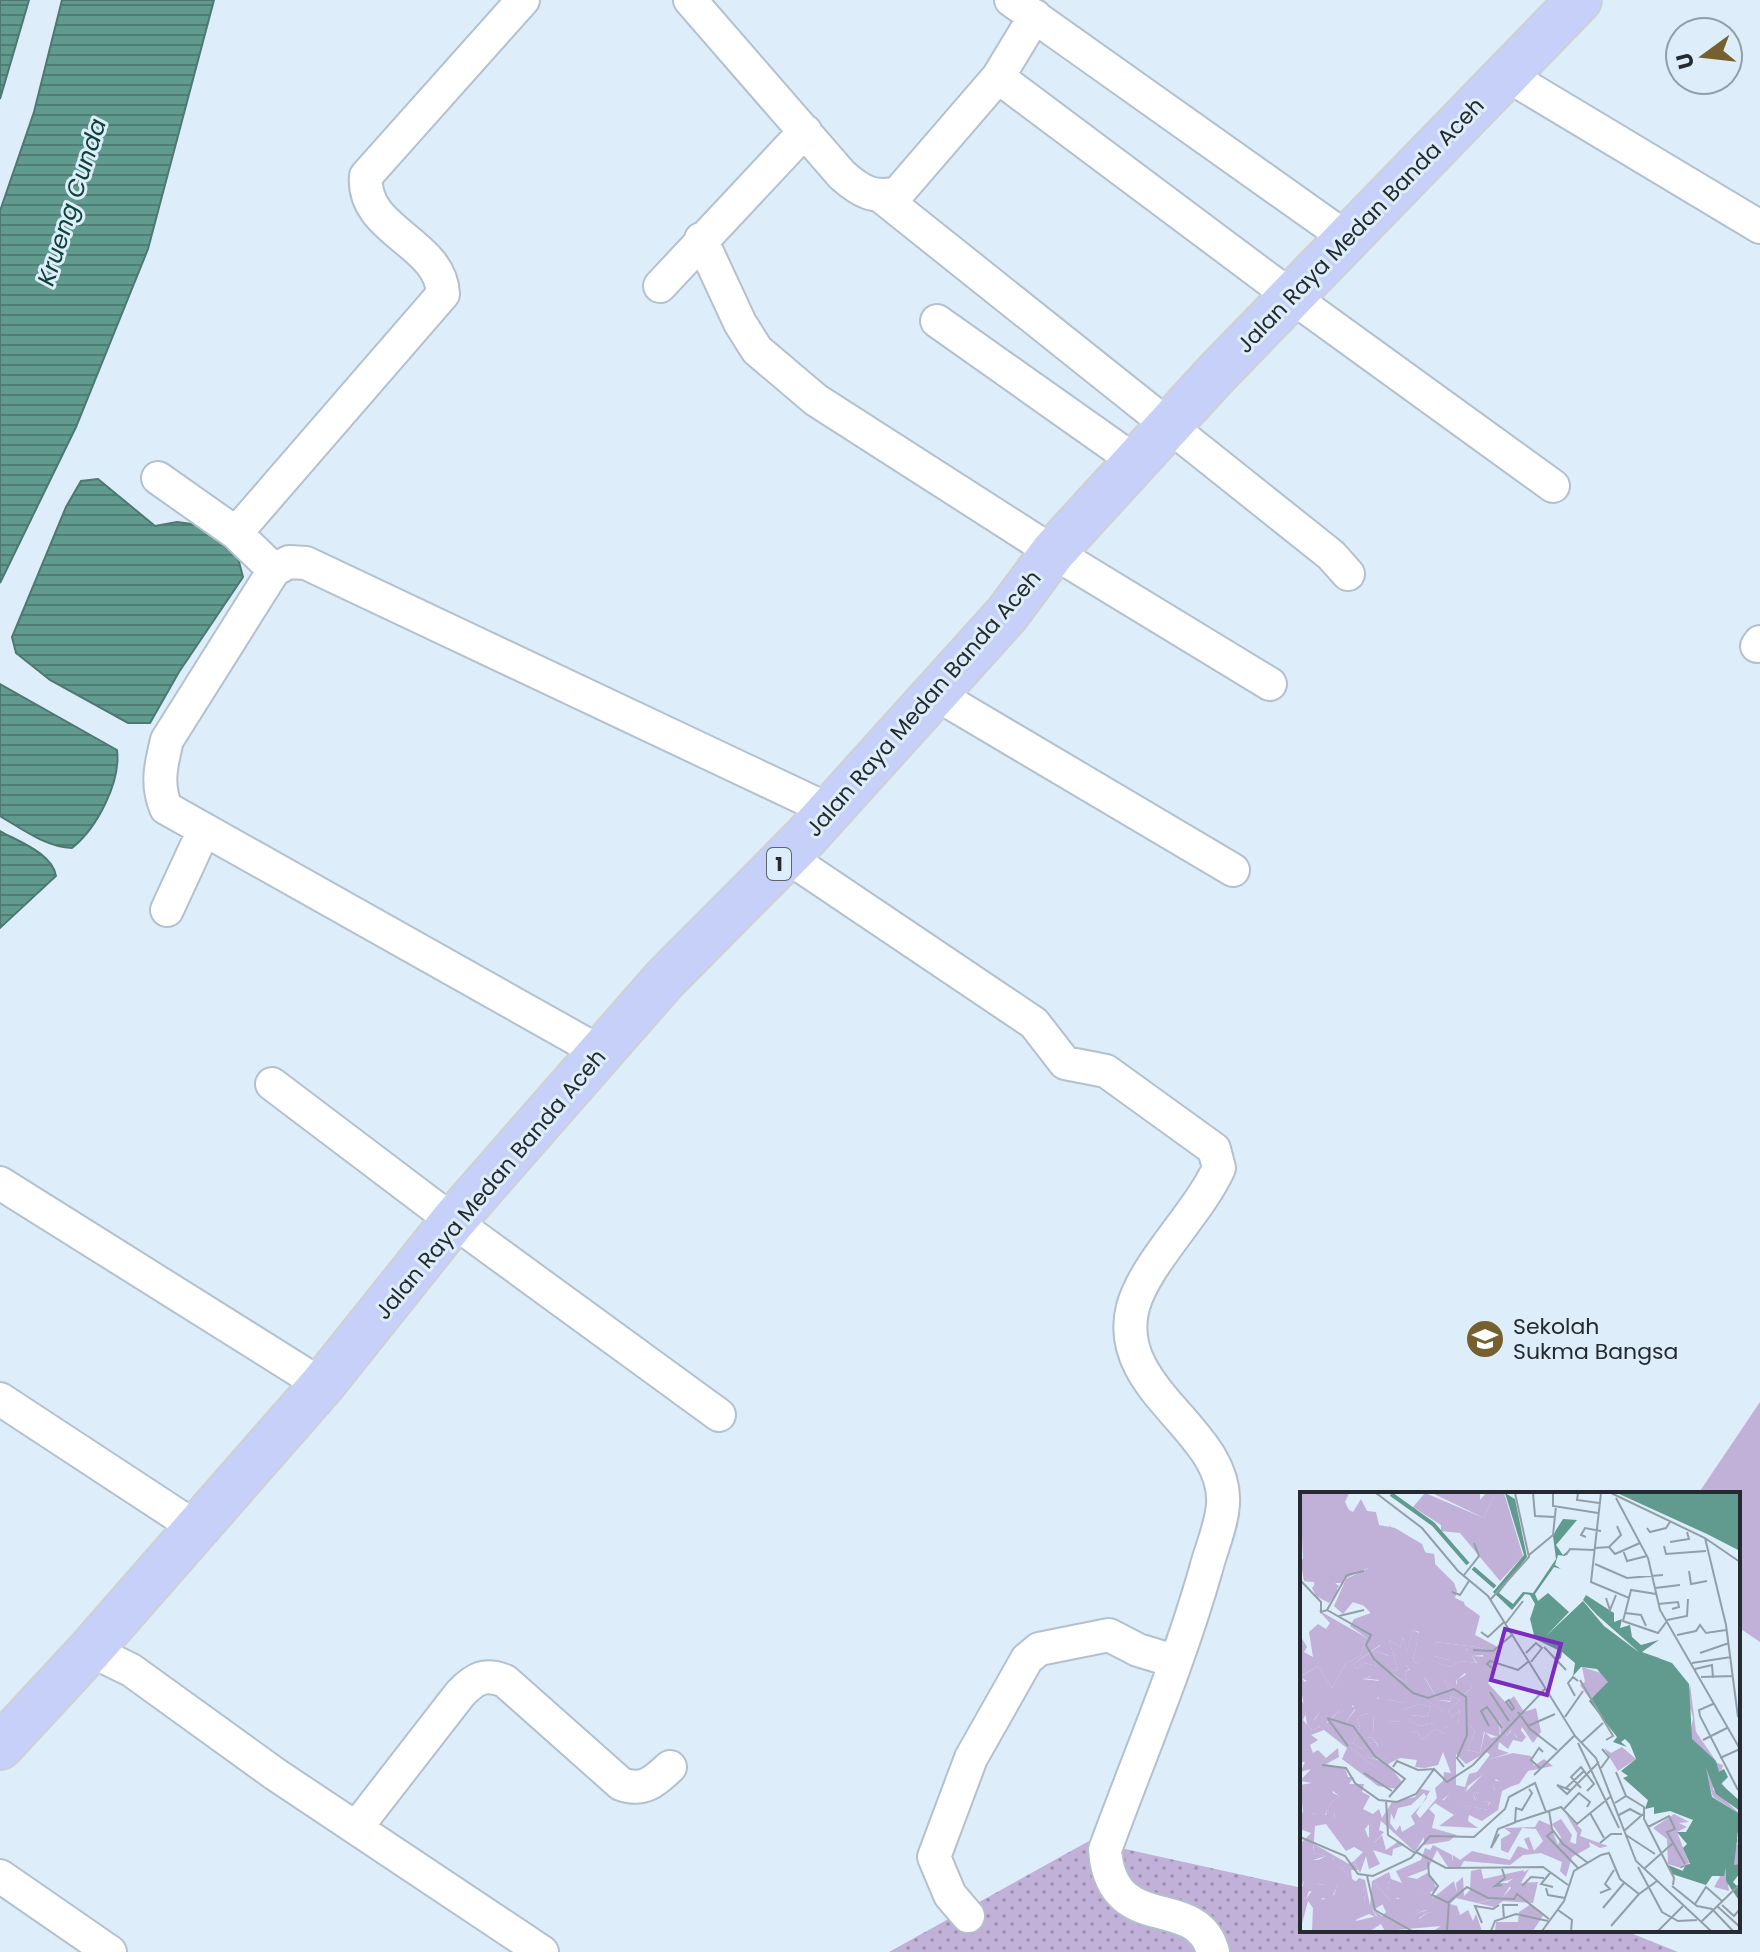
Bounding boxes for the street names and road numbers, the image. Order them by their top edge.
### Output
street label: Jalan Raya Medan Banda Aceh [1230,91,1491,360]
street label: Jalan Raya Medan Banda Aceh [799,563,1048,843]
road number: 1 [767,848,791,880]
street label: Jalan Raya Medan Banda Aceh [368,1042,613,1326]

